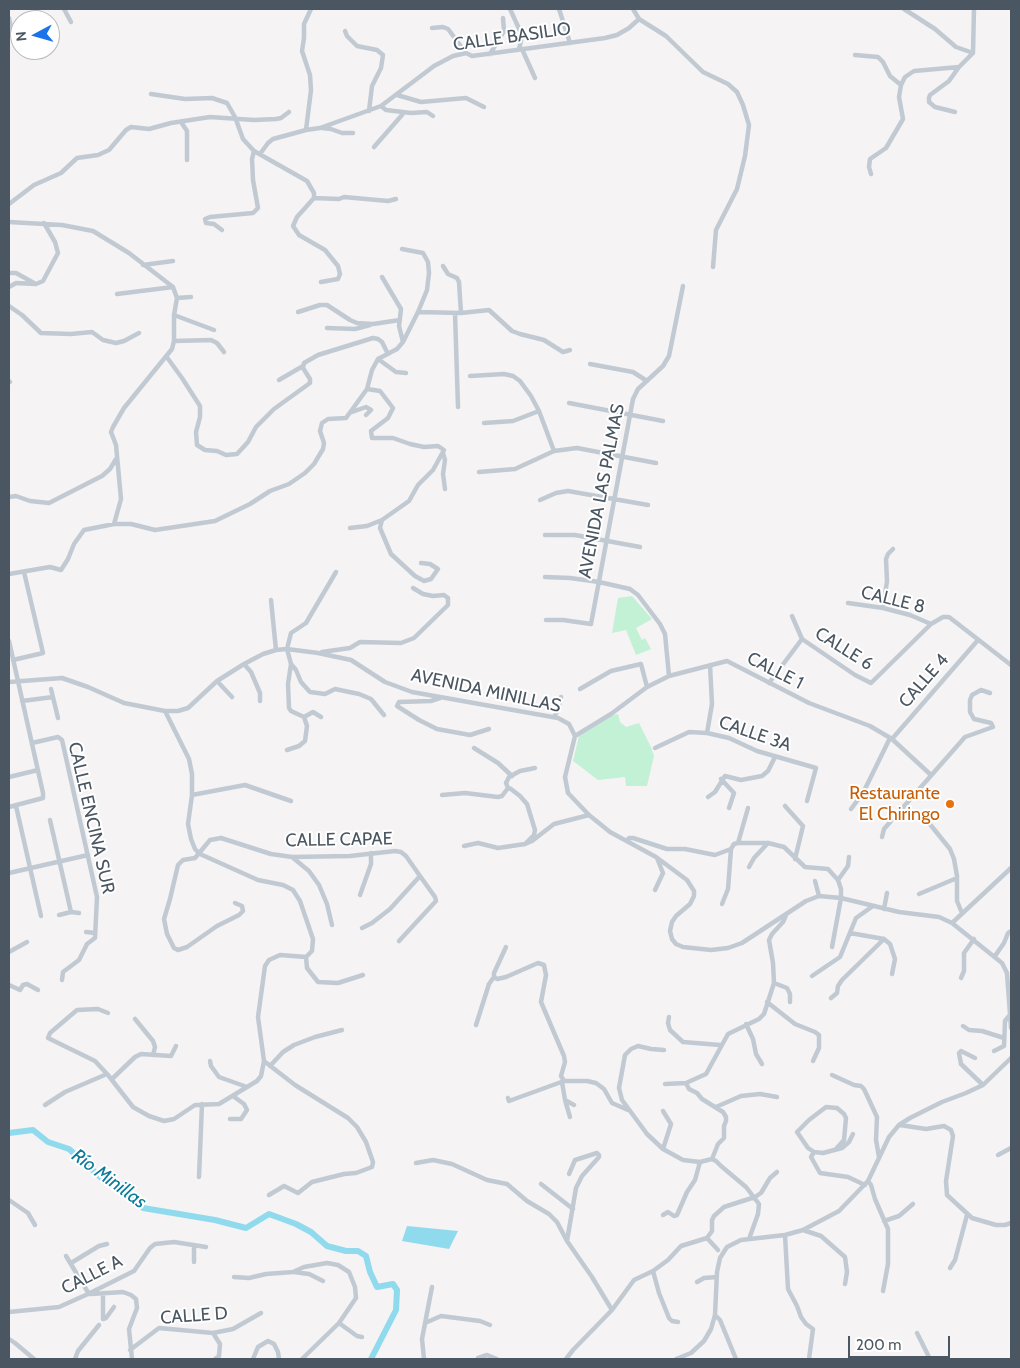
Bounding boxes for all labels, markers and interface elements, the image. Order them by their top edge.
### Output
north arrow [10,10,60,60]
street label: CALLE BASILIO [452,18,572,56]
text: N [12,31,31,42]
street label: AVENIDA LAS PALMAS [575,402,629,580]
street label: CALLE 8 [859,582,927,618]
street label: CALLE 6 [811,623,877,675]
street label: CALLE 1 [743,648,807,694]
street label: CALLE 4 [895,650,953,712]
street label: AVENIDA MINILLAS [409,665,563,717]
street label: CALLE 3A [716,712,794,756]
street label: CALLE ENCINA SUR [63,740,119,896]
place label: Restaurante El Chiringo [849,783,940,826]
marker: Restaurante El Chiringo [944,798,956,810]
street label: CALLE CAPAE [285,828,393,852]
water label: Río Minillas [67,1144,151,1214]
street label: CALLE A [58,1251,126,1299]
street label: CALLE D [160,1303,228,1329]
scale bar [850,1326,952,1358]
text: 200 m [856,1336,901,1354]

